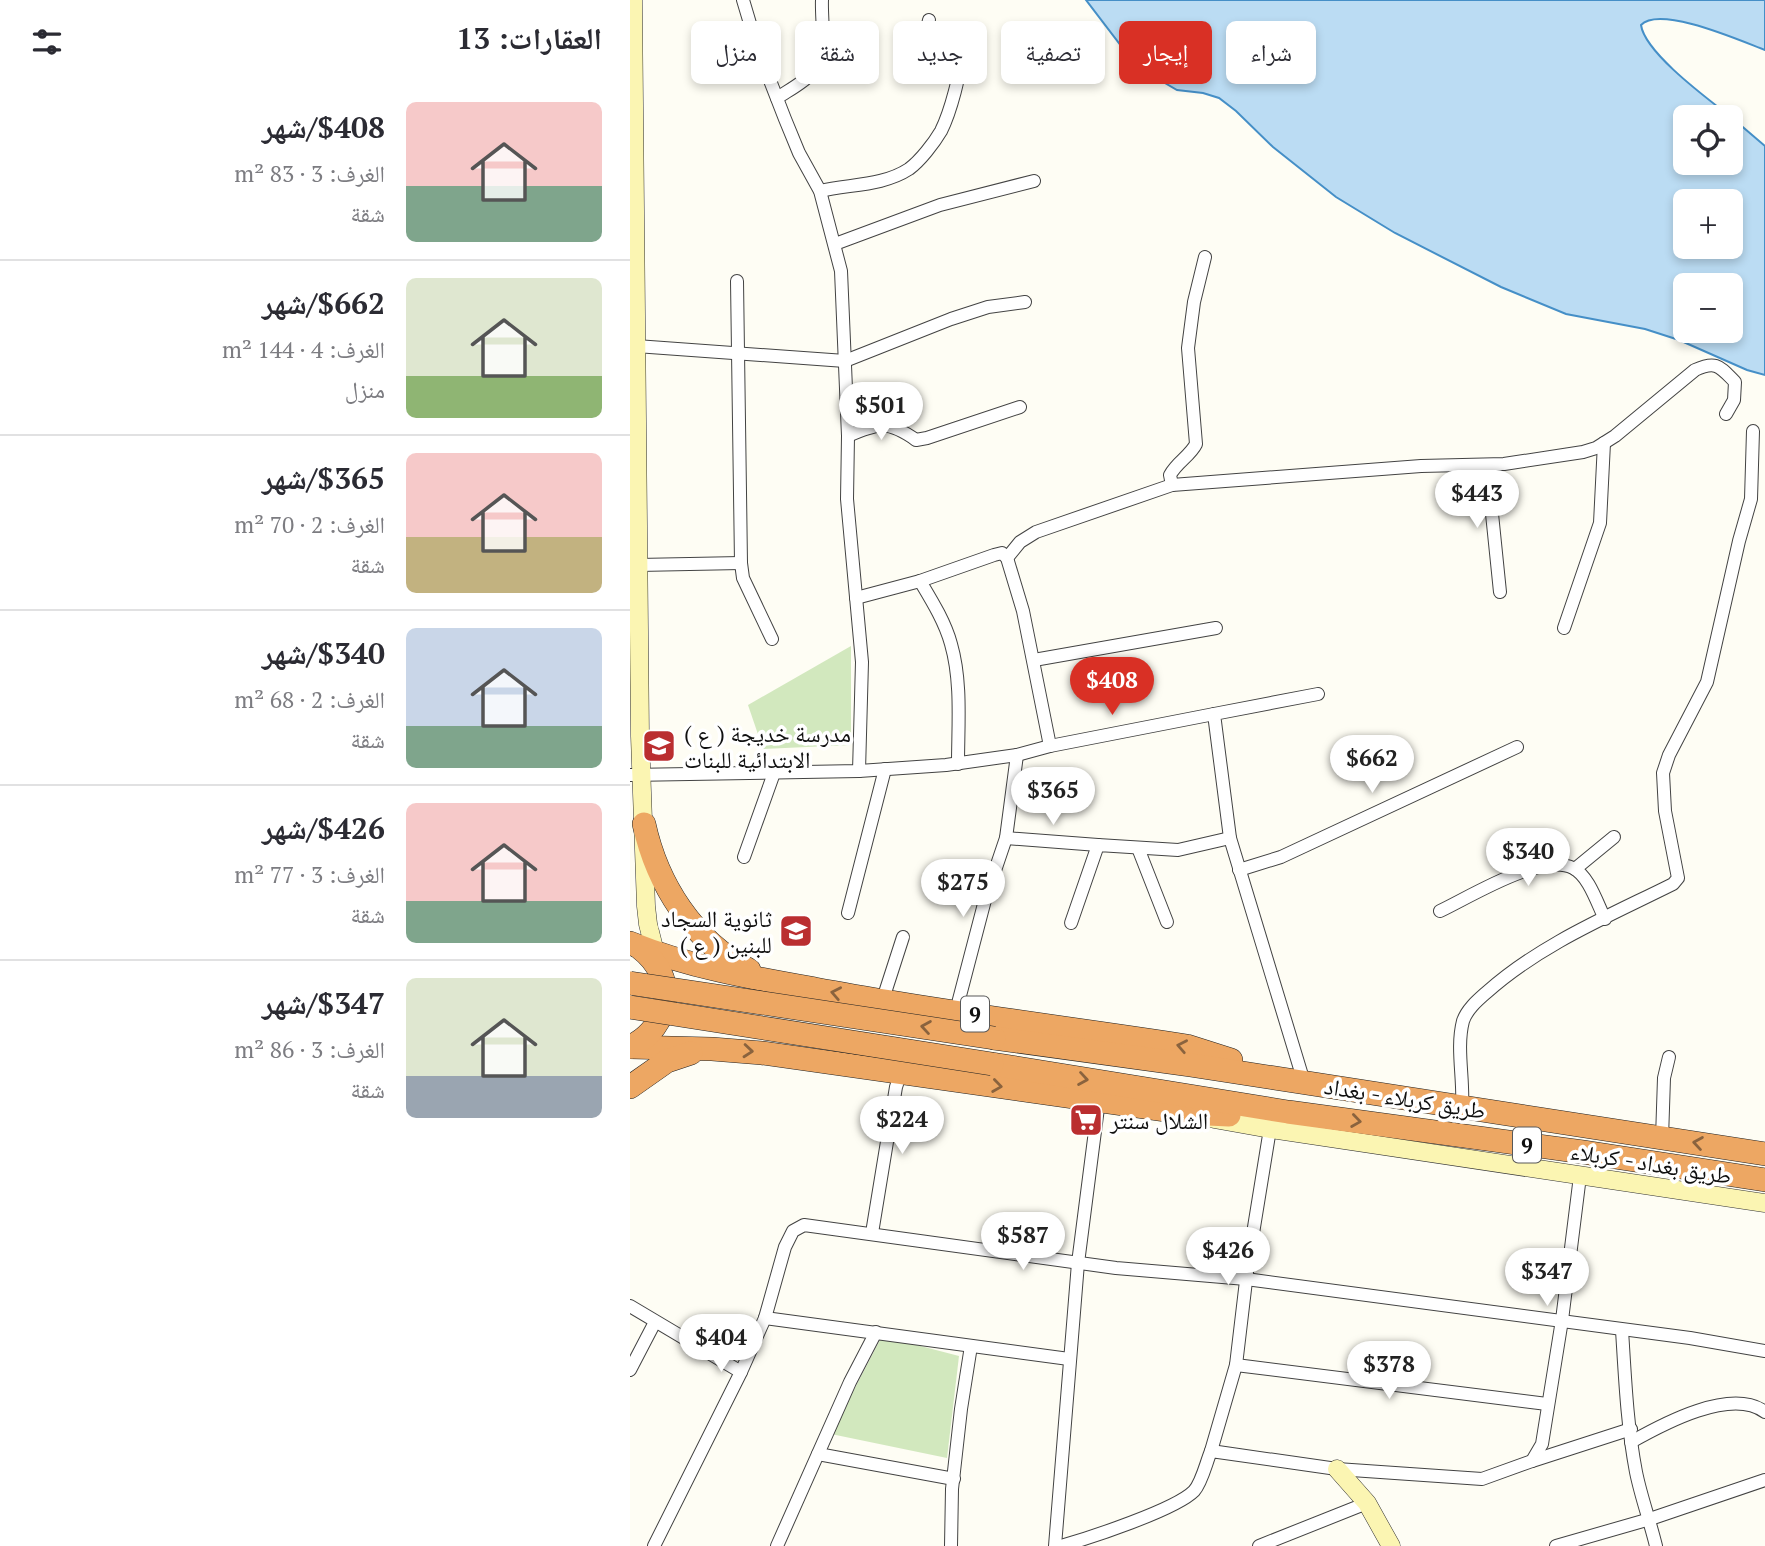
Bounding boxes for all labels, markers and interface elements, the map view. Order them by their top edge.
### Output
text: العقارات: 13 [456,18,602,58]
chip: منزل [691,21,781,84]
chip: شقة [795,21,879,84]
chip: جديد [893,21,987,84]
chip: تصفية [1001,21,1105,84]
chip: إيجار [1119,21,1212,84]
chip: شراء [1226,21,1316,84]
icon: filters [28,23,66,61]
map controls [1673,105,1743,343]
button: locate [1673,105,1743,175]
text: $408/شهر [262,107,385,147]
icon: home [462,130,546,214]
text: الغرف: 3 · 83 m² [234,158,385,189]
button: + [1673,189,1743,259]
text: شقة [351,198,385,229]
button: − [1673,273,1743,343]
text: $662/شهر [262,283,385,323]
icon: home [462,306,546,390]
text: الغرف: 4 · 144 m² [222,334,385,365]
text: منزل [345,374,385,405]
pin: $501 [840,382,922,442]
text: $501 [855,389,907,420]
text: $365/شهر [262,458,385,498]
pin: $443 [1436,470,1518,530]
text: $443 [1451,477,1503,508]
icon: home [462,481,546,565]
text: الغرف: 2 · 70 m² [234,509,385,540]
text: شقة [351,549,385,580]
text: $340/شهر [262,633,385,673]
icon: home [462,656,546,740]
pin: $408 [1071,658,1153,717]
text: $408 [1086,664,1138,695]
text: الغرف: 2 · 68 m² [234,684,385,715]
place label: مدرسة خديجة ( ع ) الابتدائية للبنات [684,718,851,775]
text: شقة [351,724,385,755]
school or university icon: مدرسة خديجة ( ع ) الابتدائية للبنات [640,727,678,765]
pin: $662 [1331,736,1413,795]
text: $662 [1346,742,1398,773]
pin: $365 [1012,768,1094,827]
text: $365 [1027,774,1079,805]
text: $426/شهر [262,808,385,848]
pin: $340 [1487,828,1569,888]
icon: home [462,831,546,915]
text: $340 [1502,835,1554,866]
text: الغرف: 3 · 77 m² [234,859,385,890]
pin: $275 [922,860,1004,919]
text: $275 [937,866,989,897]
text: شقة [351,899,385,930]
place label: ثانوية السجاد ( ع ) للبنين [661,903,772,960]
school or university icon: ثانوية السجاد ( ع ) للبنين [777,912,815,950]
text: $347/شهر [262,983,385,1023]
one-way arrow [830,986,842,1001]
road number: 9 [961,996,989,1032]
icon: home [462,1006,546,1090]
one-way arrow [920,1020,932,1035]
text: الغرف: 3 · 86 m² [234,1034,385,1065]
one-way arrow [1176,1039,1188,1054]
one-way arrow [742,1043,753,1058]
street label: طريق كربلاء - بغداد [1322,1070,1488,1126]
one-way arrow [1077,1071,1089,1086]
text: شقة [351,1074,385,1105]
one-way arrow [991,1078,1003,1093]
pin: $224 [861,1096,943,1156]
supermarket icon: الشلال سنتر [1067,1101,1105,1139]
text: $224 [876,1103,928,1134]
place label: الشلال سنتر [1109,1105,1208,1136]
one-way arrow [1350,1114,1362,1129]
road number: 9 [1513,1128,1541,1162]
street label: طريق بغداد - كربلاء [1568,1135,1734,1191]
one-way arrow [1692,1136,1703,1151]
pin: $587 [982,1212,1064,1272]
text: $587 [997,1219,1049,1250]
pin: $426 [1187,1228,1269,1287]
text: $426 [1202,1234,1254,1265]
pin: $347 [1506,1248,1588,1308]
text: $347 [1521,1255,1573,1286]
pin: $404 [680,1314,762,1374]
text: $404 [695,1321,747,1352]
pin: $378 [1348,1342,1430,1401]
text: $378 [1363,1348,1415,1379]

